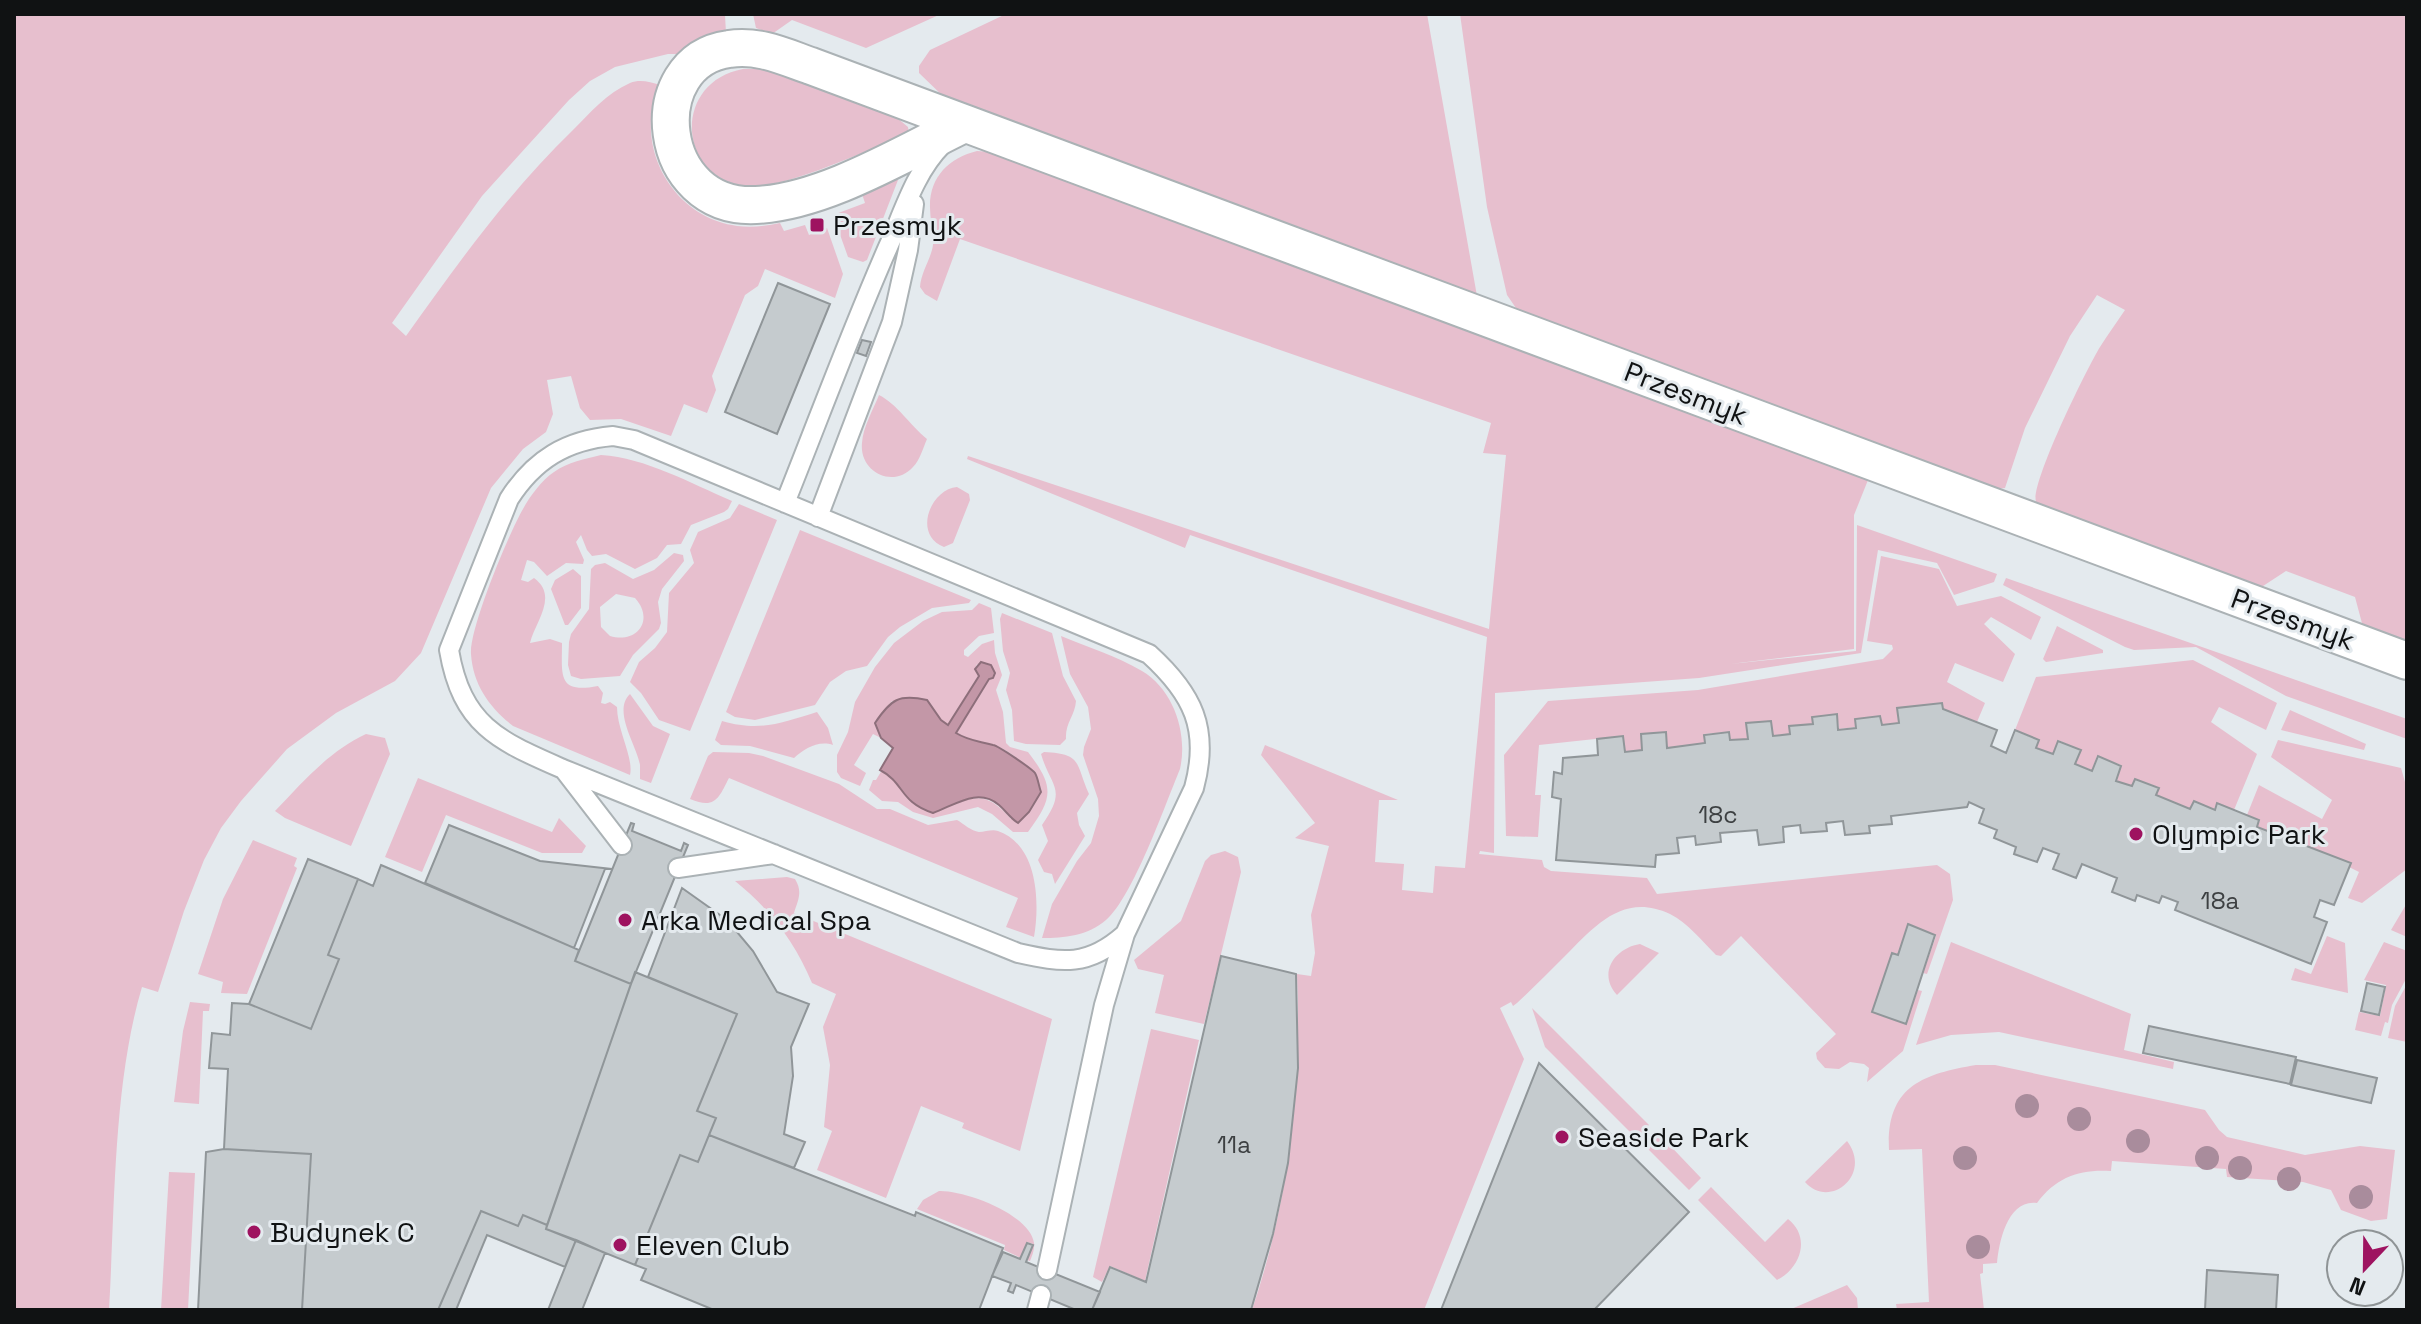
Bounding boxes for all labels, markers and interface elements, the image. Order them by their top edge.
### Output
place label: Przesmyk [833,207,962,243]
marker: Przesmyk [808,216,826,234]
street label: Przesmyk [1619,353,1753,433]
street label: Przesmyk [2226,580,2360,658]
house number: 18c [1698,799,1738,830]
place label: Olympic Park [2152,816,2326,852]
marker: Olympic Park [2127,825,2145,843]
house number: 18a [2201,885,2240,916]
place label: Arka Medical Spa [641,902,871,938]
marker: Arka Medical Spa [616,911,634,929]
place label: Seaside Park [1578,1119,1749,1155]
marker: Seaside Park [1553,1128,1571,1146]
house number: 11a [1217,1129,1251,1160]
place label: Budynek C [270,1214,415,1250]
marker: Budynek C [245,1223,263,1241]
place label: Eleven Club [636,1227,790,1263]
north arrow [2325,1228,2405,1308]
marker: Eleven Club [611,1236,629,1254]
text: N [2345,1271,2370,1302]

